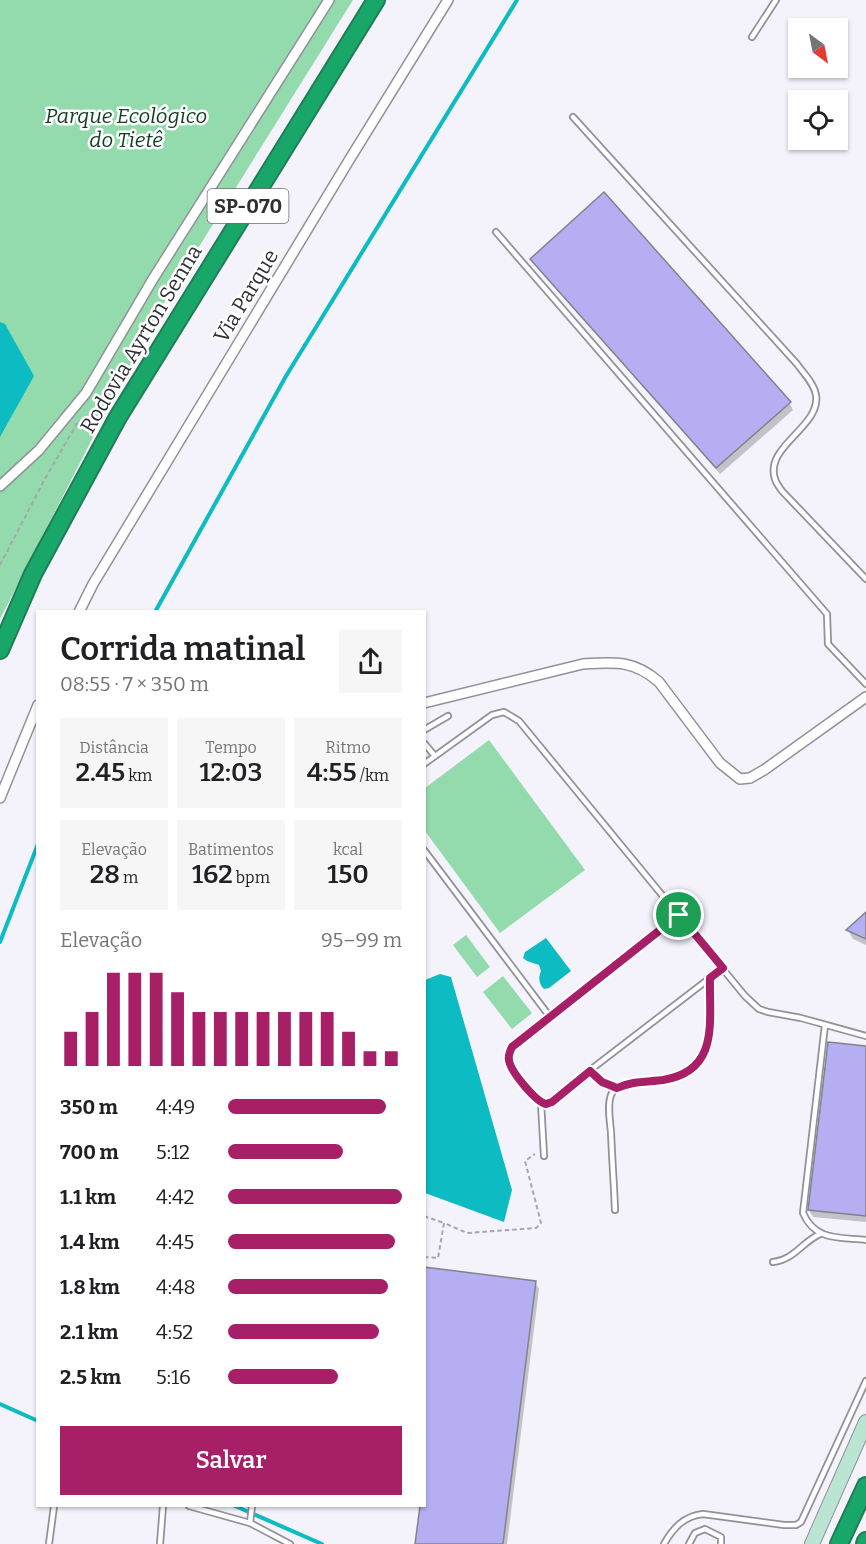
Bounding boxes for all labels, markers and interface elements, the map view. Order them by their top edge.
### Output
north arrow [788,18,848,78]
map controls [788,18,848,150]
button: locate [788,90,848,150]
park label: Parque Ecológico do Tietê [45,103,207,153]
road number: SP-070 [208,189,288,223]
street label: Rodovia Ayrton Senna [75,240,208,438]
street label: Via Parque [208,245,284,347]
text: Corrida matinal [60,629,306,669]
button: share [339,630,402,693]
text: 08:55 · 7 × 350 m [60,672,209,696]
text: Distância [79,738,149,757]
text: Tempo [205,738,257,757]
text: Ritmo [325,738,371,757]
text: 2.45 [76,757,125,788]
text: 12:03 [200,757,262,788]
text: 4:55 [307,757,357,788]
text: km [125,766,152,785]
text: /km [357,766,389,785]
text: Elevação [81,840,147,859]
text: Batimentos [188,840,274,859]
text: kcal [333,840,363,859]
text: 28 [90,859,120,890]
text: 162 [192,859,233,890]
text: 150 [327,859,369,890]
text: m [120,868,138,887]
text: bpm [233,868,270,887]
pin [653,889,704,940]
icon: arrive [662,898,695,931]
text: Elevação [60,928,142,952]
text: 95–99 m [321,928,402,952]
text: 350 m [60,1095,118,1119]
text: 4:49 [156,1095,195,1119]
text: 700 m [60,1140,119,1164]
text: 5:12 [156,1140,190,1164]
text: 1.1 km [60,1185,116,1209]
text: 4:42 [156,1185,194,1209]
text: 1.4 km [60,1230,120,1254]
text: 4:45 [156,1230,194,1254]
text: 1.8 km [60,1275,120,1299]
text: 4:48 [156,1275,196,1299]
text: 2.1 km [60,1320,118,1344]
text: 4:52 [156,1320,193,1344]
text: 2.5 km [60,1365,121,1389]
text: 5:16 [156,1365,191,1389]
button: Salvar [60,1426,402,1495]

